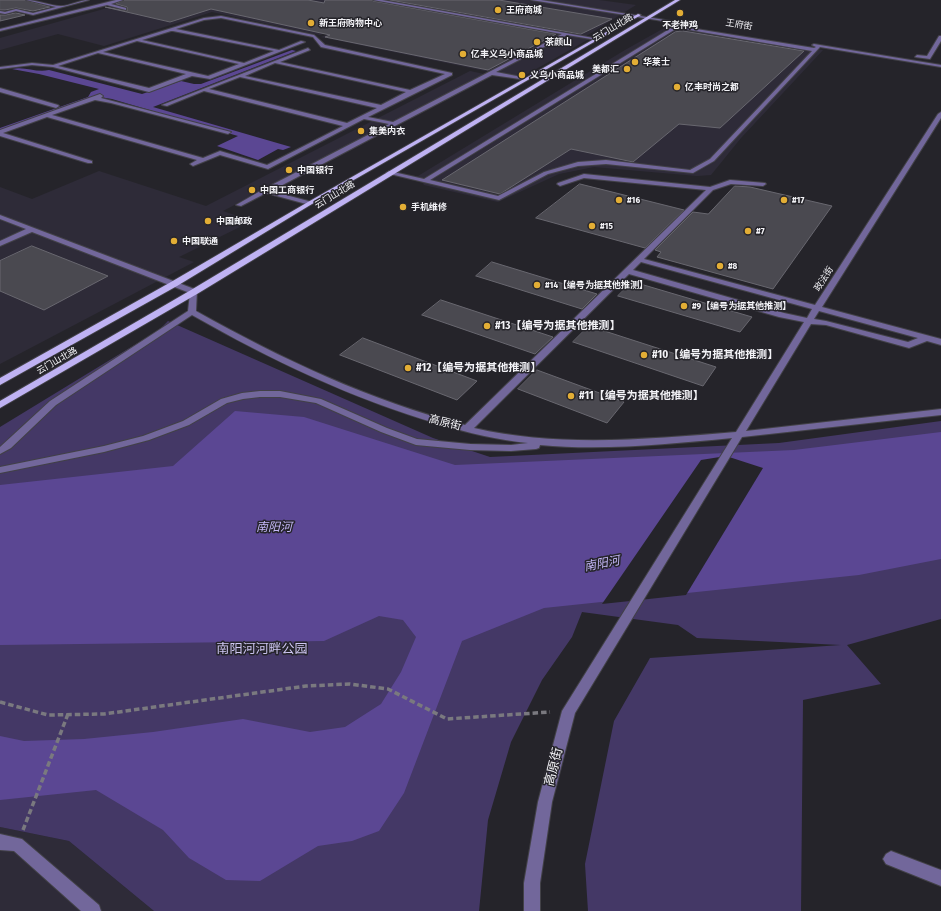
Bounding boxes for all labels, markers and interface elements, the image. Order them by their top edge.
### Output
marker: 王府商城 [493,5,503,15]
place label: 王府商城 [506,5,542,15]
marker: 不老神鸡 [675,8,685,18]
street label: 云门山北路 [591,12,635,44]
marker: 新王府购物中心 [306,18,316,28]
place label: 新王府购物中心 [319,18,382,28]
street label: 王府街 [725,18,753,32]
place label: 不老神鸡 [662,20,698,30]
marker: 茶颜山 [532,37,542,47]
place label: 茶颜山 [545,37,572,47]
marker: 亿丰义乌小商品城 [458,49,468,59]
place label: 亿丰义乌小商品城 [471,49,543,59]
marker: 华莱士 [630,57,640,67]
place label: 华莱士 [643,57,670,67]
place label: 美都汇 [592,64,619,74]
marker: 美都汇 [622,64,632,74]
marker: 义乌小商品城 [517,70,527,80]
place label: 义乌小商品城 [530,70,584,80]
marker: 亿丰时尚之都 [672,82,682,92]
place label: 亿丰时尚之都 [685,82,739,92]
marker: 集美内衣 [356,126,366,136]
place label: 集美内衣 [369,126,405,136]
marker: 中国银行 [284,165,294,175]
place label: 中国银行 [297,165,333,175]
street label: 云门山北路 [313,179,357,211]
marker: 中国工商银行 [247,185,257,195]
place label: 中国工商银行 [260,185,314,195]
marker: #16 [614,195,624,205]
place label: #16 [627,195,640,205]
marker: #17 [779,195,789,205]
place label: #17 [792,195,804,205]
marker: 手机维修 [398,202,408,212]
place label: 手机维修 [411,202,447,212]
marker: 中国邮政 [203,216,213,226]
place label: 中国邮政 [216,216,252,226]
marker: #15 [587,221,597,231]
place label: #15 [600,221,613,231]
marker: #7 [743,226,753,236]
place label: #7 [756,226,764,236]
marker: 中国联通 [169,236,179,246]
place label: 中国联通 [182,236,218,246]
marker: #8 [715,261,725,271]
place label: #8 [728,261,737,271]
street label: 政法街 [812,265,836,293]
marker: #14【编号为据其他推测】 [532,280,542,290]
place label: #14【编号为据其他推测】 [545,280,648,290]
marker: #9【编号为据其他推测】 [679,301,689,311]
place label: #9【编号为据其他推测】 [692,301,791,311]
place label: #13【编号为据其他推测】 [495,319,620,333]
marker: #13【编号为据其他推测】 [482,321,492,331]
street label: 云门山北路 [35,345,79,377]
place label: #10【编号为据其他推测】 [652,348,778,362]
marker: #10【编号为据其他推测】 [639,350,649,360]
place label: #12【编号为据其他推测】 [416,361,541,375]
marker: #12【编号为据其他推测】 [403,363,413,373]
place label: #11【编号为据其他推测】 [579,389,704,403]
marker: #11【编号为据其他推测】 [566,391,576,401]
street label: 高原街 [427,413,463,433]
water label: 南阳河 [256,521,292,535]
water label: 南阳河 [583,553,621,575]
park label: 南阳河河畔公园 [217,641,307,657]
street label: 高原街 [542,746,566,788]

